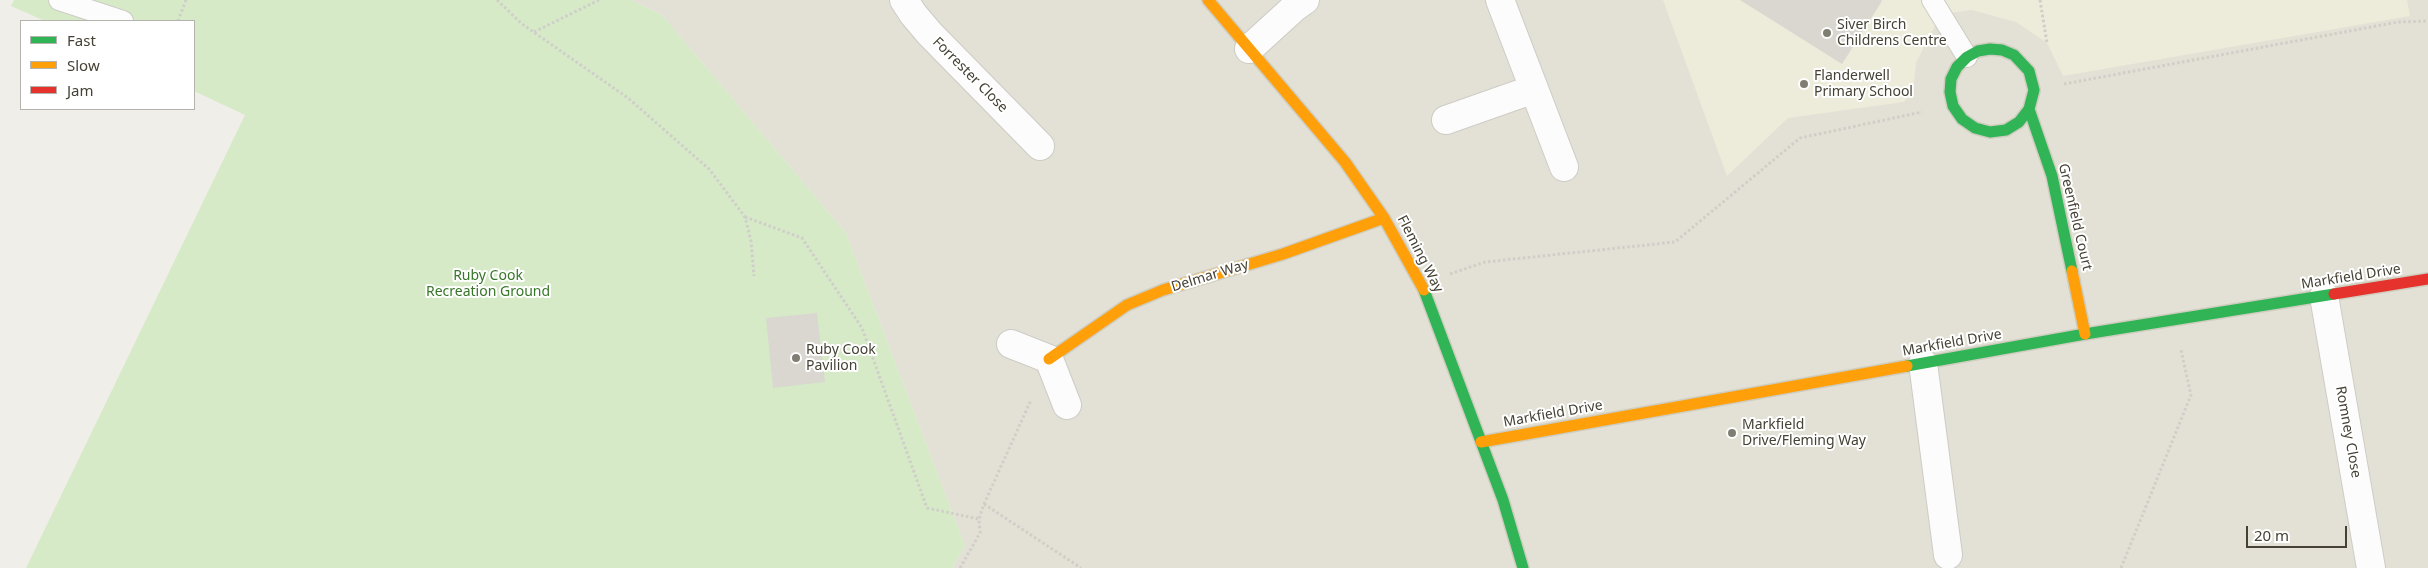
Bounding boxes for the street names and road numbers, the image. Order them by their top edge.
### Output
street label: Forrester Close [929,34,1011,116]
street label: Greenfield Court [2055,162,2095,272]
street label: Fleming Way [1393,213,1447,295]
street label: Delmar Way [1169,256,1251,296]
street label: Markfield Drive [2300,261,2402,293]
street label: Markfield Drive [1901,326,2003,360]
street label: Romney Close [2332,385,2364,479]
street label: Markfield Drive [1502,397,1604,431]

